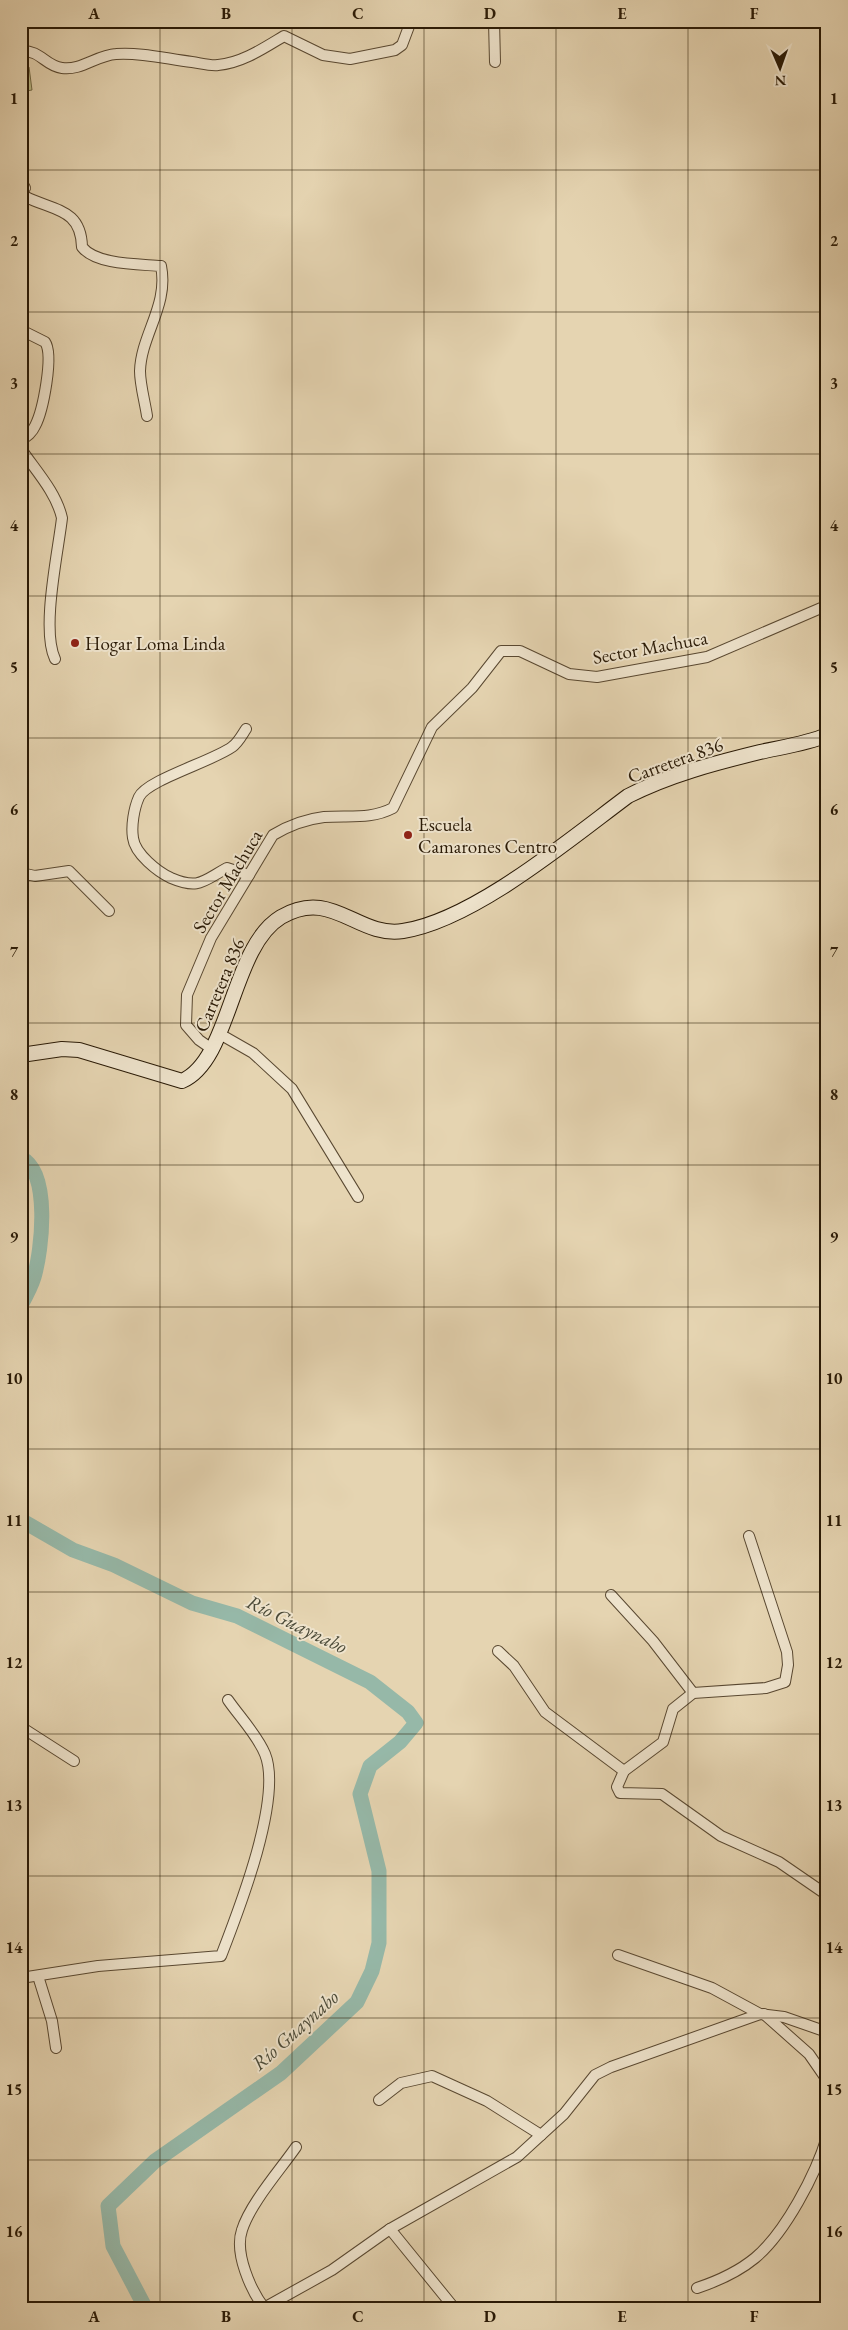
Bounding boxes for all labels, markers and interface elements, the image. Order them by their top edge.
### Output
text: A [87,3,100,24]
text: B [221,3,231,24]
text: C [352,3,364,24]
text: D [484,3,496,24]
text: E [617,3,627,24]
text: F [750,3,759,24]
north arrow [756,42,806,92]
text: N [774,72,786,90]
text: 1 [10,88,18,109]
text: 1 [830,88,838,109]
text: 2 [10,230,19,251]
text: 2 [830,230,839,251]
text: 3 [10,373,18,394]
text: 3 [830,373,838,394]
text: 4 [10,515,19,536]
text: 4 [830,515,839,536]
street label: Sector Machuca [591,625,710,670]
place label: Hogar Loma Linda [85,631,226,656]
marker: Hogar Loma Linda [69,637,81,649]
text: 5 [10,657,18,678]
text: 5 [830,657,838,678]
street label: Carretera 836 [624,732,726,789]
text: 6 [10,799,19,820]
text: 6 [830,799,839,820]
place label: Escuela Camarones Centro [418,812,557,859]
street label: Sector Machuca [187,825,268,937]
marker: Escuela Camarones Centro [402,829,414,841]
street label: Carretera 836 [188,934,250,1036]
text: 7 [10,941,19,962]
text: 7 [830,941,839,962]
text: 8 [10,1084,18,1105]
text: 8 [830,1084,838,1105]
text: 9 [10,1226,19,1247]
text: 9 [830,1226,839,1247]
text: 10 [6,1368,23,1389]
text: 10 [826,1368,843,1389]
text: 11 [6,1510,22,1531]
text: 11 [826,1510,842,1531]
water label: Río Guaynabo [242,1588,352,1660]
text: 12 [6,1652,23,1673]
text: 12 [826,1652,843,1673]
text: 13 [6,1795,22,1816]
text: 13 [826,1795,842,1816]
text: 14 [6,1937,23,1958]
text: 14 [826,1937,843,1958]
water label: Río Guaynabo [246,1984,344,2076]
text: 15 [6,2079,22,2100]
text: 15 [826,2079,842,2100]
text: 16 [6,2221,23,2242]
text: 16 [826,2221,843,2242]
text: A [87,2306,100,2327]
text: B [221,2306,231,2327]
text: C [352,2306,364,2327]
text: D [484,2306,496,2327]
text: E [617,2306,627,2327]
text: F [750,2306,759,2327]

